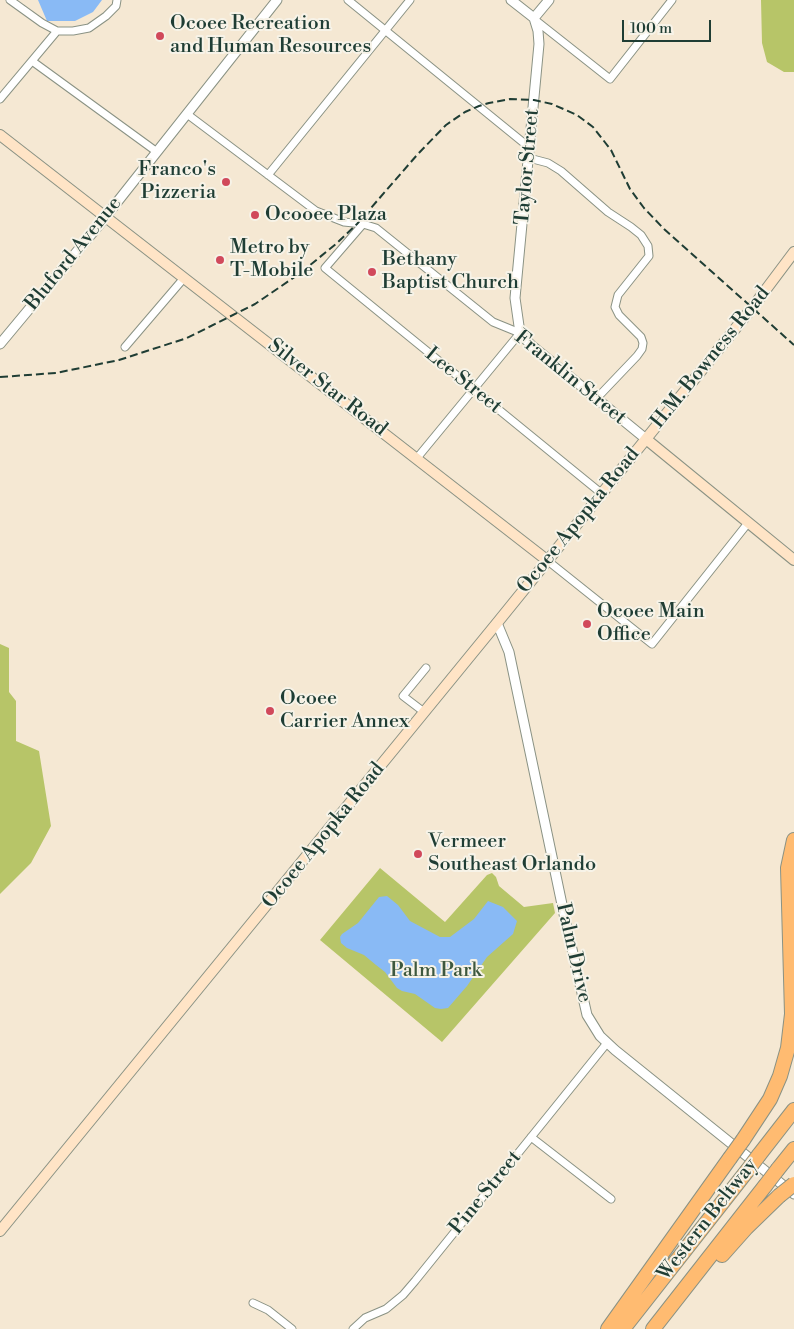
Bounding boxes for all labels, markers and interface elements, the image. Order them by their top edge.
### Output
scale bar [624,10,713,42]
place label: Ocoee Recreation and Human Resources [170,12,371,59]
text: 100 m [630,19,672,38]
marker: Ocoee Recreation and Human Resources [154,30,166,42]
street label: Taylor Street [511,108,545,226]
place label: Franco's Pizzeria [138,158,216,205]
marker: Franco's Pizzeria [220,176,232,188]
street label: Bluford Avenue [21,192,127,316]
place label: Ocooee Plaza [265,203,387,227]
marker: Ocooee Plaza [249,209,261,221]
place label: Metro by T-Mobile [230,236,313,283]
place label: Bethany Baptist Church [382,248,519,295]
marker: Metro by T-Mobile [214,254,226,266]
marker: Bethany Baptist Church [366,266,378,278]
street label: H.M. Bowness Road [646,282,776,434]
street label: Franklin Street [509,326,631,430]
street label: Silver Star Road [263,334,391,442]
street label: Lee Street [420,343,506,419]
street label: Ocoee Apopka Road [513,443,645,599]
place label: Ocoee Main Office [597,600,705,647]
marker: Ocoee Main Office [581,618,593,630]
place label: Ocoee Carrier Annex [280,687,409,734]
marker: Ocoee Carrier Annex [264,705,276,717]
street label: Ocoee Apopka Road [258,758,390,914]
place label: Vermeer Southeast Orlando [428,830,596,877]
marker: Vermeer Southeast Orlando [412,848,424,860]
street label: Palm Drive [550,901,596,1005]
park label: Palm Park [390,959,482,983]
street label: Pine Street [445,1146,527,1240]
street label: Western Beltway [653,1154,763,1286]

